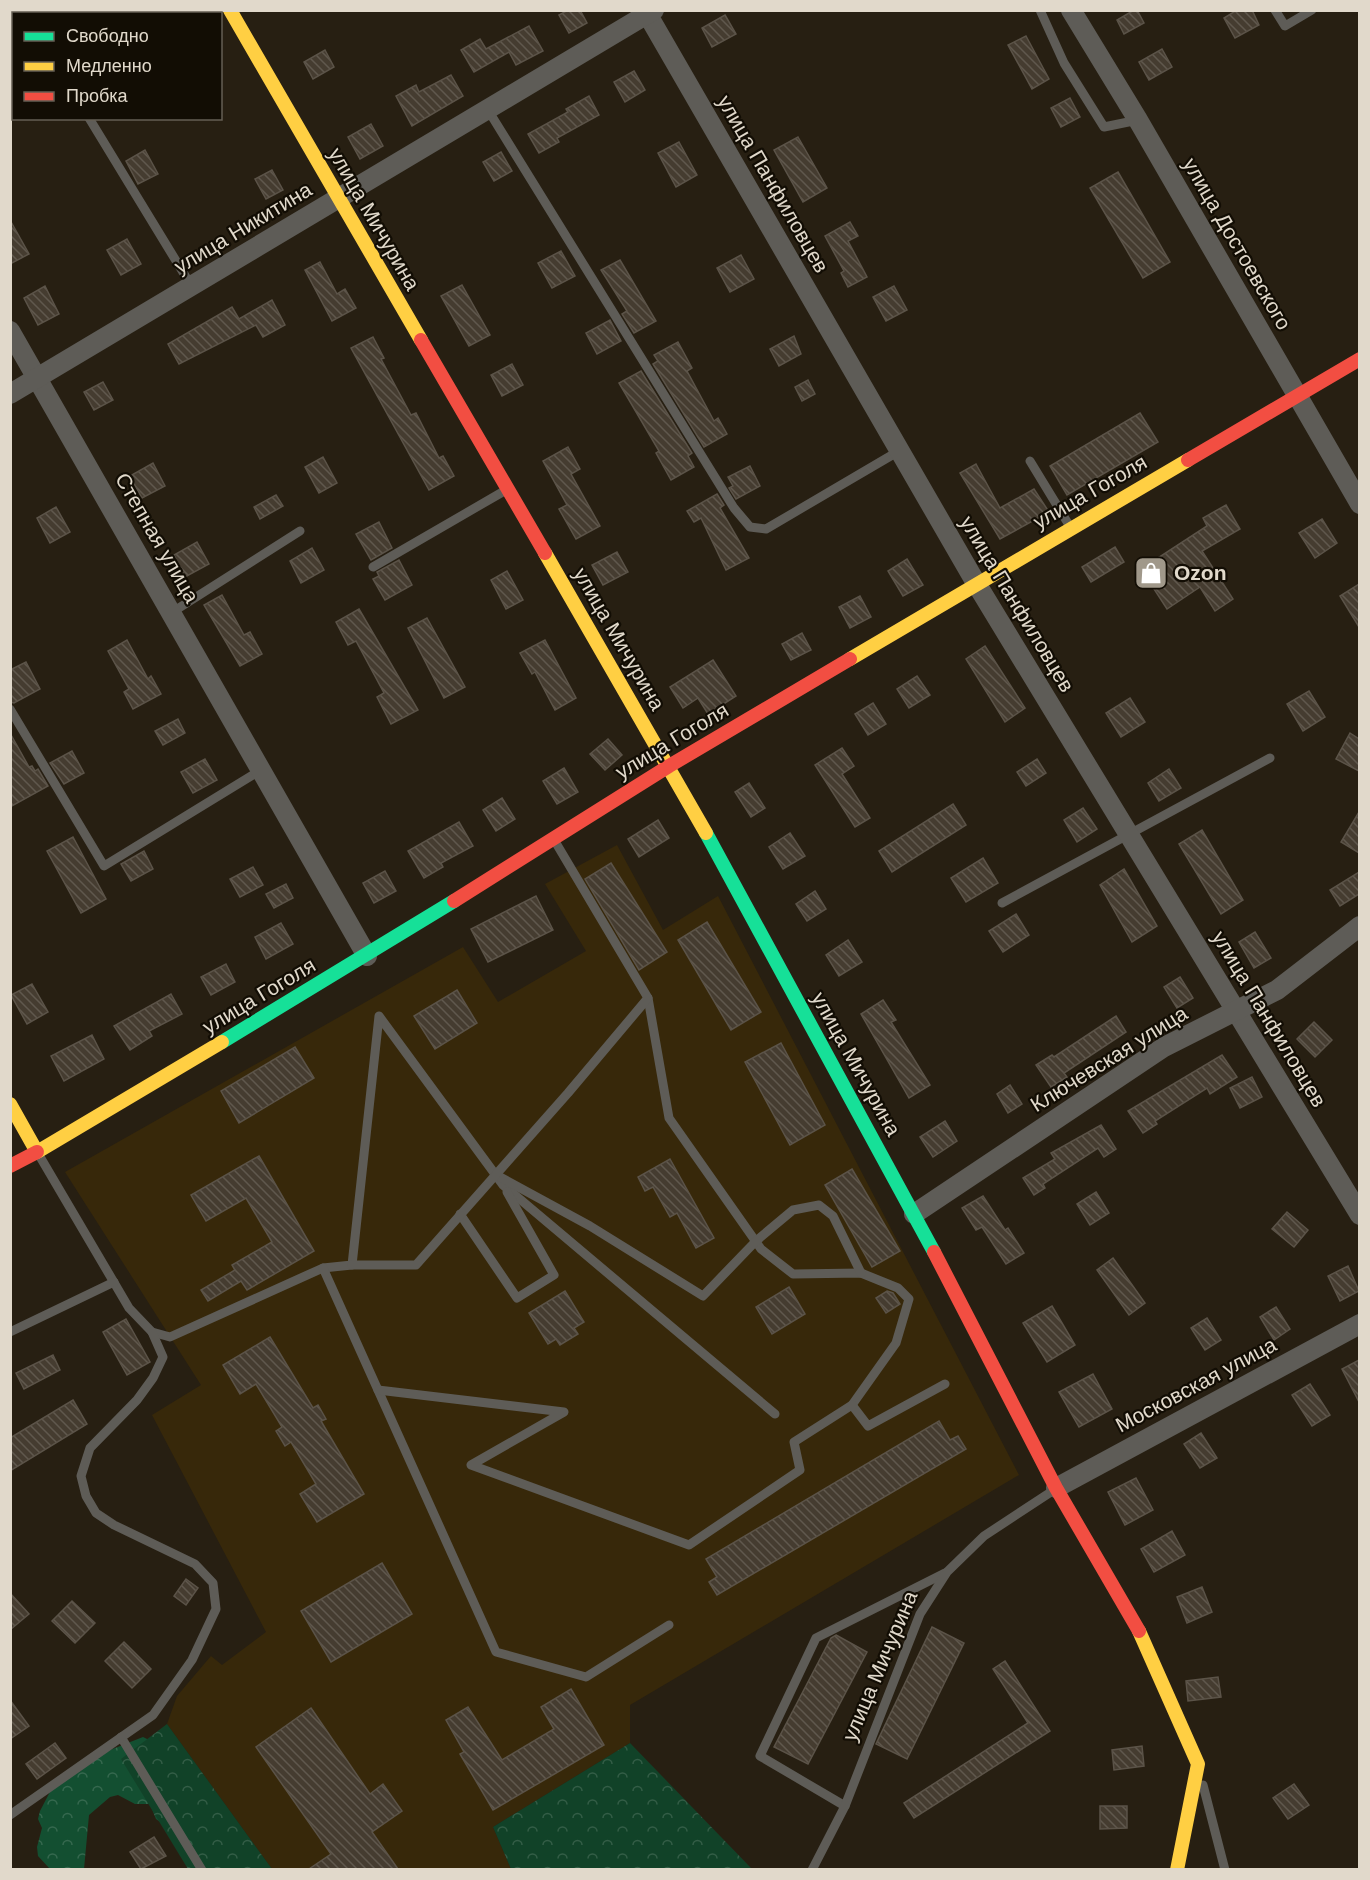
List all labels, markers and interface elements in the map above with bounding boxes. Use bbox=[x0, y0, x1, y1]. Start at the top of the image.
legend bbox=[12, 12, 222, 120]
text: Свободно bbox=[66, 26, 149, 46]
text: Медленно bbox=[66, 56, 152, 76]
text: Пробка bbox=[66, 86, 129, 106]
street label: улица Панфиловцев bbox=[713, 91, 834, 276]
street label: улица Мичурина bbox=[324, 143, 425, 294]
street label: улица Достоевского bbox=[1179, 154, 1296, 334]
street label: улица Никитина bbox=[170, 177, 316, 278]
street label: улица Гоголя bbox=[1029, 450, 1151, 533]
street label: Степная улица bbox=[111, 469, 204, 607]
street label: улица Панфиловцев bbox=[956, 512, 1079, 696]
shop icon: Ozon bbox=[1133, 555, 1169, 591]
place label: Ozon bbox=[1174, 561, 1227, 584]
street label: улица Мичурина bbox=[569, 563, 670, 714]
street label: улица Гоголя bbox=[611, 698, 732, 783]
street label: улица Панфиловцев bbox=[1208, 927, 1331, 1111]
street label: улица Гоголя bbox=[198, 953, 319, 1038]
street label: улица Мичурина bbox=[807, 988, 906, 1140]
street label: Ключевская улица bbox=[1026, 1001, 1191, 1116]
street label: Московская улица bbox=[1111, 1332, 1280, 1437]
street label: улица Мичурина bbox=[838, 1587, 922, 1744]

